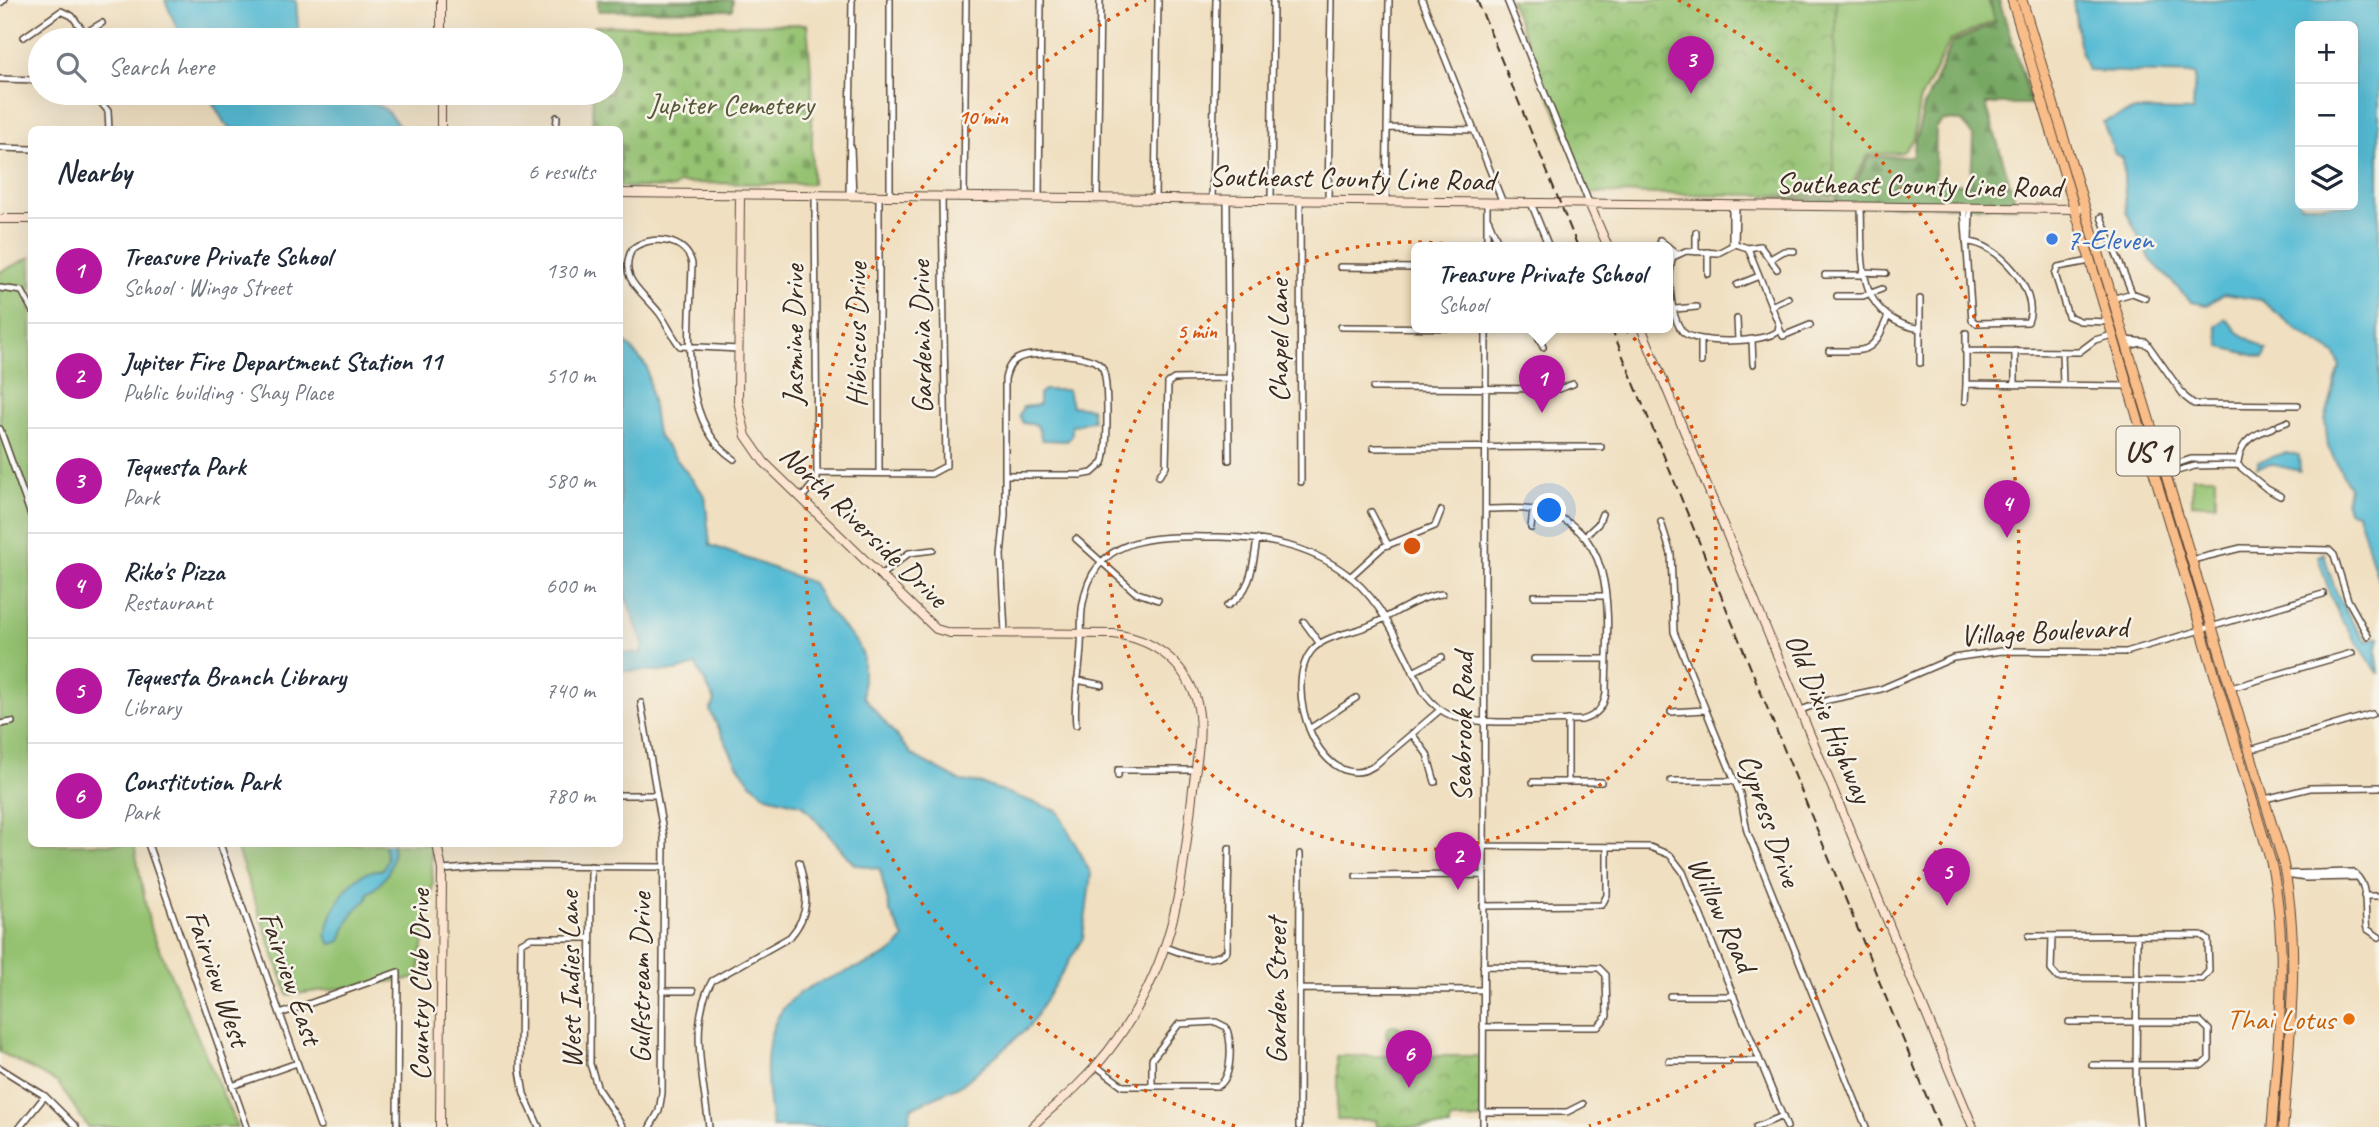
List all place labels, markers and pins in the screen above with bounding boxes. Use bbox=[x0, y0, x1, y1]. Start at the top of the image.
pin: 3 bbox=[1668, 36, 1714, 94]
place label: 7-Eleven bbox=[2066, 220, 2155, 258]
marker: 7-Eleven bbox=[2044, 231, 2060, 247]
pin: 1 bbox=[1519, 355, 1565, 413]
pin: 4 bbox=[1984, 480, 2030, 538]
centre of rings bbox=[1400, 534, 1424, 558]
pin: 2 bbox=[1435, 832, 1481, 890]
pin: 5 bbox=[1924, 848, 1970, 906]
place label: Thai Lotus bbox=[2226, 1000, 2338, 1038]
marker: Thai Lotus bbox=[2341, 1011, 2357, 1027]
pin: 6 bbox=[1386, 1030, 1432, 1088]

